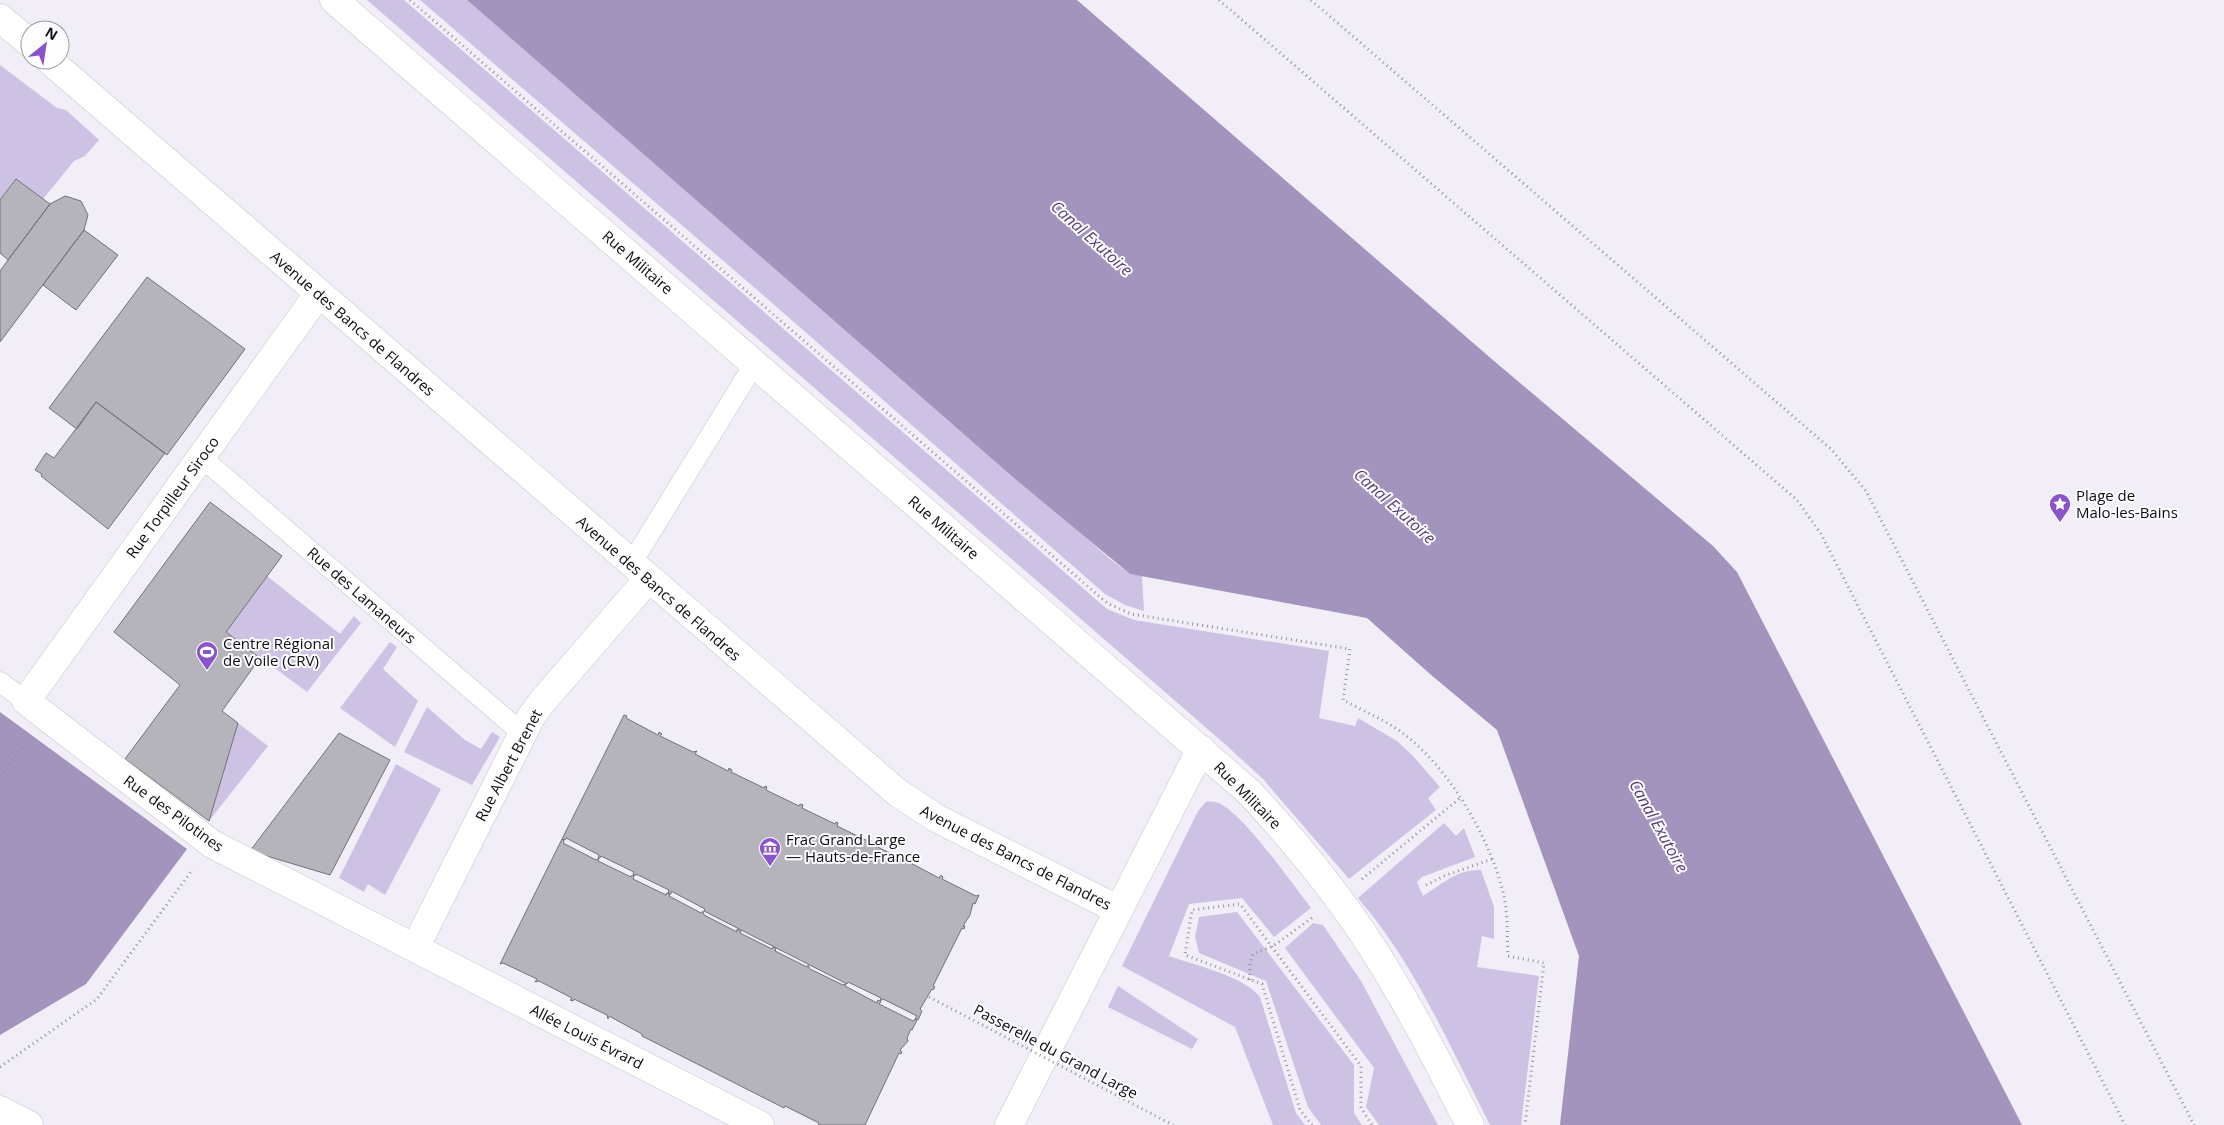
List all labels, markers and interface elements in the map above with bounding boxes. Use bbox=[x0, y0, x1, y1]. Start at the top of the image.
north arrow bbox=[20, 20, 70, 70]
text: N bbox=[42, 22, 61, 44]
water label: Canal Exutoire bbox=[1046, 195, 1138, 281]
street label: Rue Militaire bbox=[598, 226, 678, 298]
street label: Avenue des Bancs de Flandres bbox=[267, 246, 439, 400]
street label: Rue Torpilleur Siroco bbox=[121, 432, 223, 562]
water label: Canal Exutoire bbox=[1349, 463, 1441, 549]
place label: Plage de Malo-les-Bains bbox=[2076, 485, 2178, 522]
street label: Rue Militaire bbox=[904, 491, 984, 563]
place icon: Plage de Malo-les-Bains bbox=[2048, 492, 2072, 523]
street label: Avenue des Bancs de Flandres bbox=[573, 511, 745, 665]
street label: Rue des Lamaneurs bbox=[303, 542, 421, 648]
place label: Centre Régional de Voile (CRV) bbox=[223, 633, 334, 670]
sports icon: Centre Régional de Voile (CRV) bbox=[195, 640, 219, 671]
street label: Rue Albert Brenet bbox=[470, 705, 546, 825]
street label: Rue Militaire bbox=[1210, 757, 1286, 833]
street label: Rue des Pilotines bbox=[120, 770, 228, 856]
water label: Canal Exutoire bbox=[1624, 776, 1694, 876]
street label: Avenue des Bancs de Flandres bbox=[917, 800, 1115, 914]
place label: Frac Grand Large — Hauts-de-France bbox=[786, 829, 920, 866]
museum icon: Frac Grand Large — Hauts-de-France bbox=[758, 836, 782, 867]
street label: Allée Louis Evrard bbox=[527, 999, 647, 1073]
street label: Passerelle du Grand Large bbox=[970, 999, 1142, 1103]

